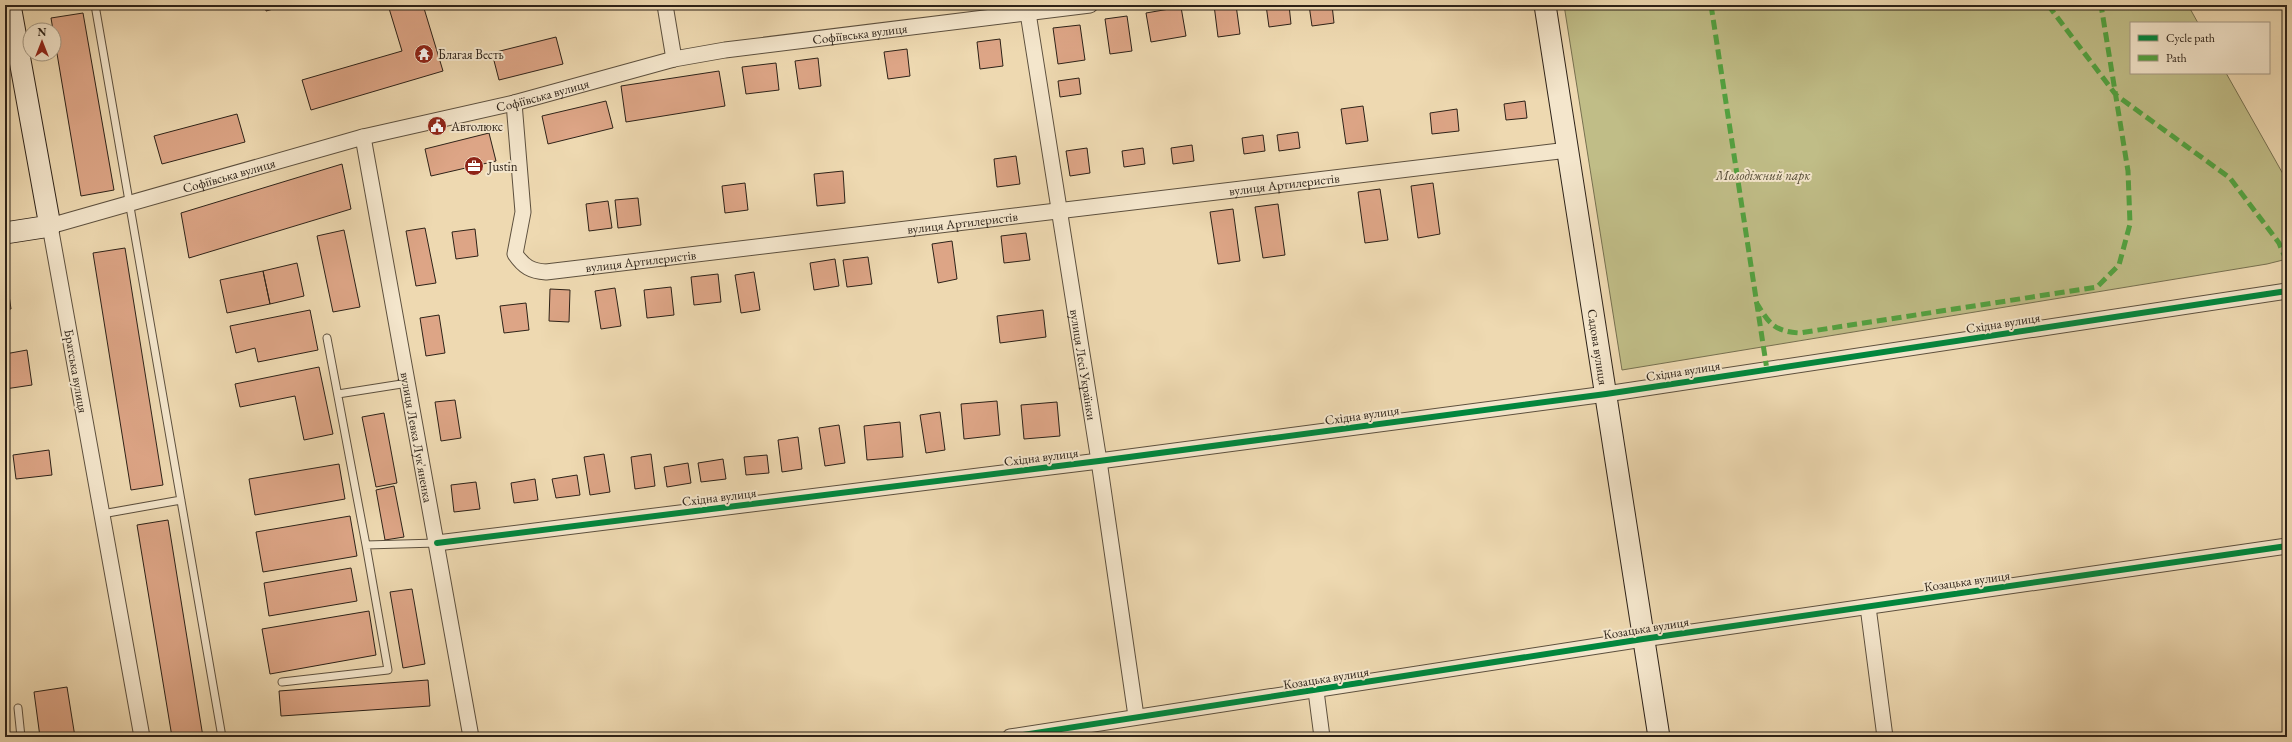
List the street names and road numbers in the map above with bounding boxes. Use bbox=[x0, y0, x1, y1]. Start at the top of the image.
street label: Софіївська вулиця bbox=[811, 19, 908, 48]
street label: Софіївська вулиця bbox=[494, 74, 591, 115]
street label: Софіївська вулиця bbox=[180, 154, 277, 196]
street label: вулиця Артилеристів bbox=[1228, 169, 1341, 199]
street label: вулиця Артилеристів bbox=[906, 207, 1019, 237]
street label: вулиця Артилеристів bbox=[584, 246, 697, 276]
street label: вулиця Лесі Українки bbox=[1067, 308, 1101, 422]
street label: Садова вулиця bbox=[1584, 308, 1613, 386]
street label: Східна вулиця bbox=[1965, 309, 2041, 337]
street label: Братська вулиця bbox=[60, 328, 92, 414]
street label: Східна вулиця bbox=[1645, 357, 1721, 385]
street label: вулиця Левка Лук'яненка bbox=[397, 371, 437, 504]
street label: Східна вулиця bbox=[1324, 401, 1400, 429]
street label: Східна вулиця bbox=[1003, 444, 1079, 470]
street label: Східна вулиця bbox=[681, 484, 757, 510]
street label: Козацька вулиця bbox=[1923, 567, 2011, 595]
street label: Козацька вулиця bbox=[1602, 613, 1690, 643]
street label: Козацька вулиця bbox=[1282, 663, 1370, 693]

